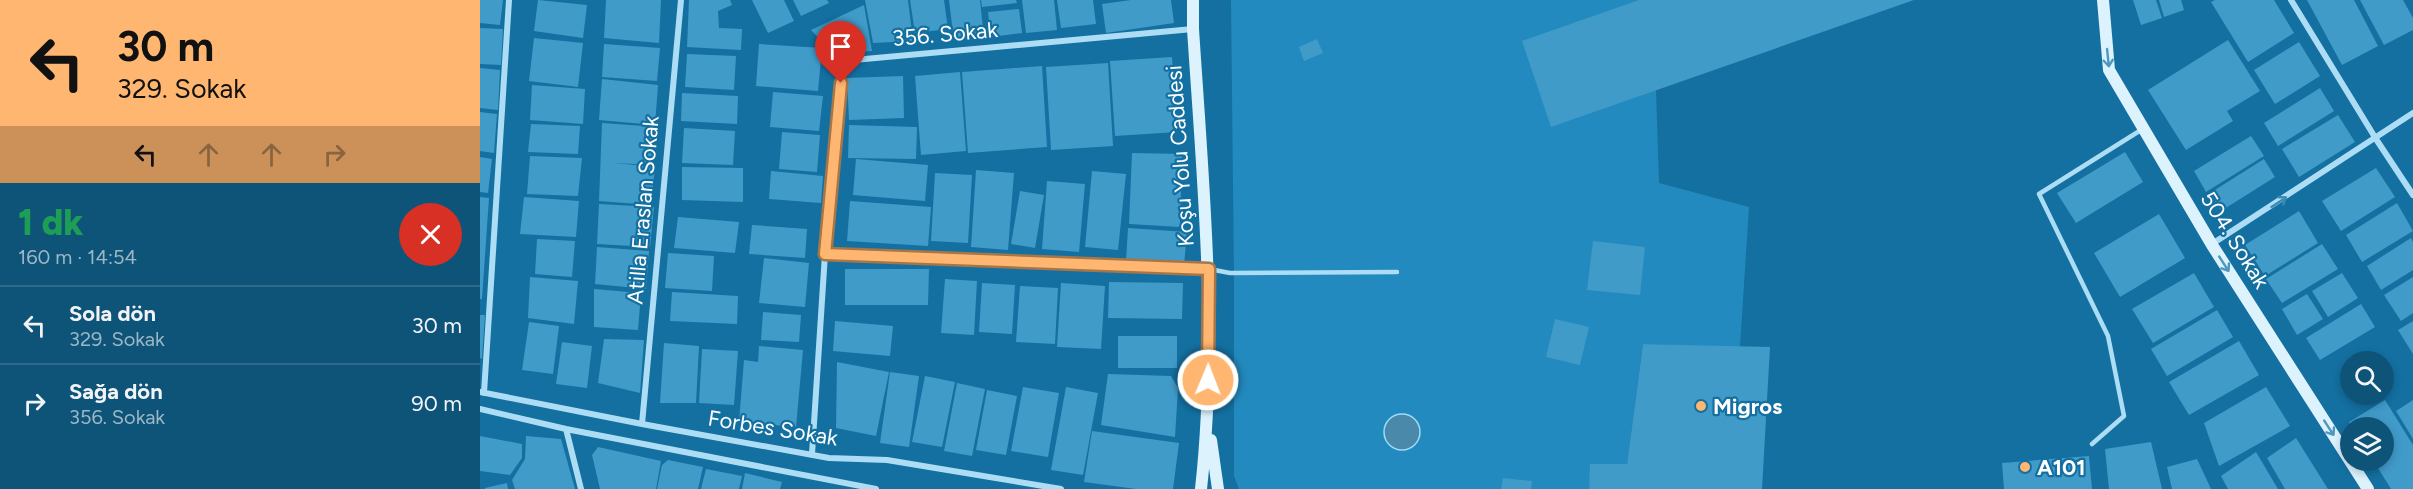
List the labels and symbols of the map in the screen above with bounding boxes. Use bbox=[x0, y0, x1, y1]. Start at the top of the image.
street label: 356. Sokak bbox=[891, 16, 999, 52]
pin bbox=[815, 21, 866, 83]
one-way arrow bbox=[2103, 48, 2114, 68]
street label: Koşu Yolu Caddesi bbox=[1160, 64, 1200, 248]
street label: Atilla Eraslan Sokak bbox=[621, 114, 665, 305]
street label: 504. Sokak bbox=[2195, 187, 2276, 294]
one-way arrow bbox=[2270, 195, 2287, 208]
one-way arrow bbox=[2218, 255, 2230, 272]
position arrow bbox=[1176, 348, 1240, 412]
place label: Migros bbox=[1713, 393, 1782, 420]
marker: Migros bbox=[1694, 399, 1708, 413]
street label: Forbes Sokak bbox=[706, 404, 840, 452]
one-way arrow bbox=[2324, 419, 2336, 436]
place label: A101 bbox=[2037, 454, 2086, 481]
marker: A101 bbox=[2018, 460, 2032, 474]

